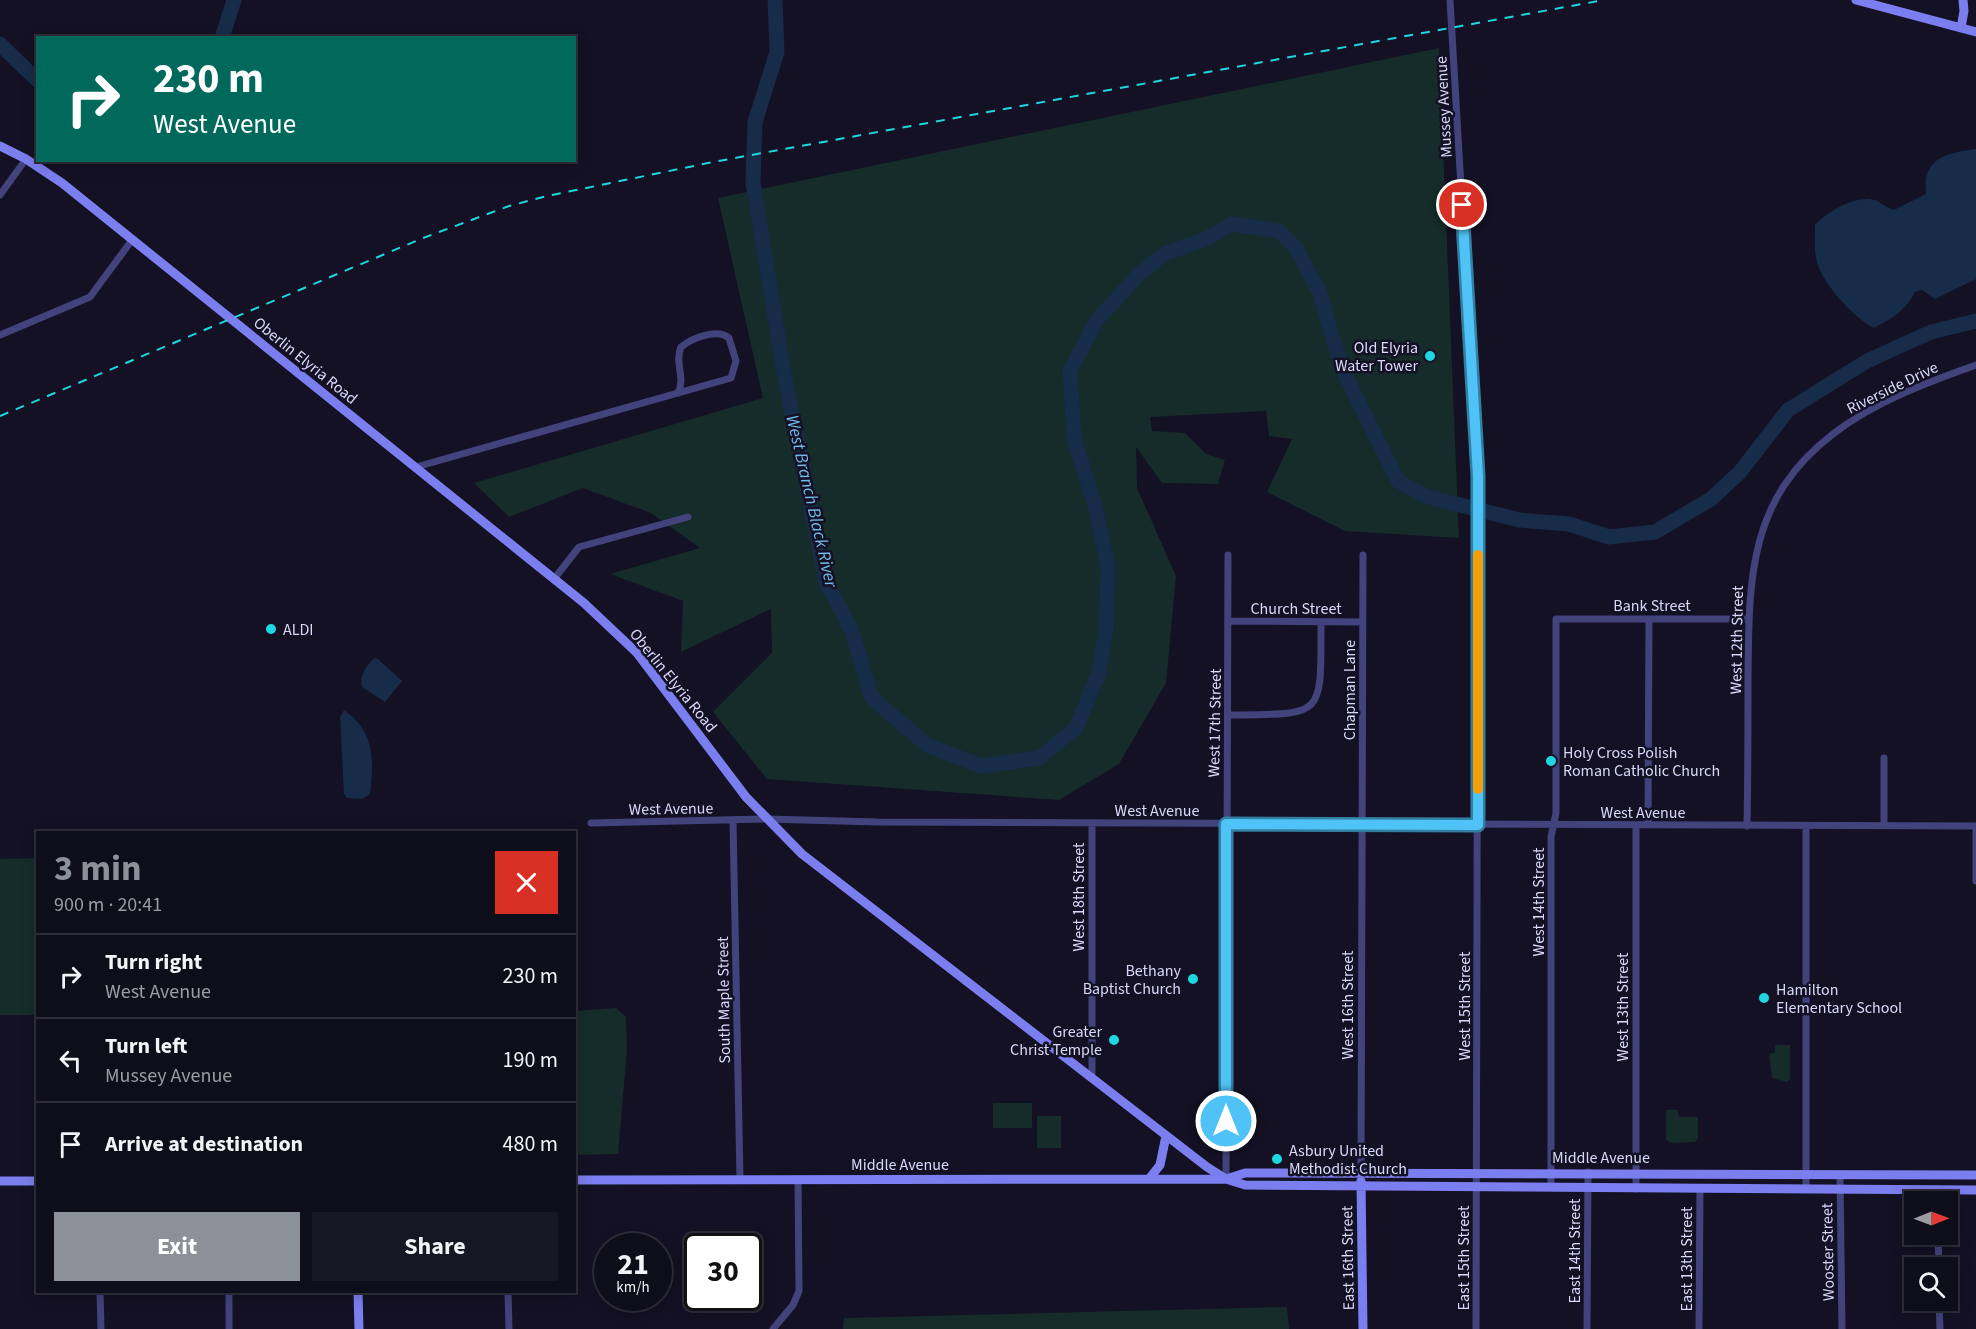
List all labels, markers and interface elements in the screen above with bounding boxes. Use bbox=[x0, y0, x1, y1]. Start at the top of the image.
text: 230 m bbox=[153, 49, 264, 109]
street label: Mussey Avenue bbox=[1430, 56, 1458, 158]
icon: right bbox=[54, 60, 132, 138]
text: West Avenue bbox=[153, 105, 296, 144]
pin bbox=[1436, 179, 1487, 230]
icon: arrive bbox=[1445, 188, 1478, 221]
street label: Oberlin Elyria Road bbox=[249, 312, 362, 410]
place label: Old Elyria Water Tower bbox=[1335, 337, 1418, 377]
marker: Old Elyria Water Tower bbox=[1423, 349, 1437, 363]
street label: Riverside Drive bbox=[1843, 356, 1942, 420]
water label: West Branch Black River bbox=[779, 412, 844, 591]
street label: West 12th Street bbox=[1725, 585, 1749, 695]
street label: Bank Street bbox=[1613, 595, 1691, 617]
street label: Church Street bbox=[1250, 598, 1342, 620]
place label: ALDI bbox=[283, 619, 314, 641]
marker: ALDI bbox=[264, 622, 278, 636]
street label: Oberlin Elyria Road bbox=[624, 624, 722, 737]
street label: Chapman Lane bbox=[1339, 640, 1361, 740]
street label: West 17th Street bbox=[1203, 668, 1227, 778]
place label: Holy Cross Polish Roman Catholic Church bbox=[1563, 742, 1720, 782]
marker: Holy Cross Polish Roman Catholic Church bbox=[1544, 754, 1558, 768]
street label: West Avenue bbox=[628, 797, 714, 821]
street label: West Avenue bbox=[1115, 800, 1199, 822]
street label: West Avenue bbox=[1601, 802, 1685, 824]
street label: West 18th Street bbox=[1068, 842, 1090, 951]
text: 3 min bbox=[54, 843, 142, 894]
street label: West 14th Street bbox=[1528, 847, 1550, 956]
button: close bbox=[495, 851, 558, 914]
text: 900 m · 20:41 bbox=[54, 891, 162, 919]
street label: South Maple Street bbox=[712, 936, 736, 1064]
text: Turn right bbox=[105, 946, 202, 978]
street label: West 16th Street bbox=[1337, 950, 1359, 1059]
street label: West 15th Street bbox=[1454, 951, 1476, 1060]
street label: West 13th Street bbox=[1612, 952, 1634, 1061]
icon: right bbox=[54, 960, 87, 993]
text: 230 m bbox=[503, 960, 558, 992]
place label: Bethany Baptist Church bbox=[1083, 960, 1182, 1000]
marker: Bethany Baptist Church bbox=[1186, 972, 1200, 986]
text: West Avenue bbox=[105, 978, 211, 1006]
place label: Hamilton Elementary School bbox=[1776, 979, 1902, 1019]
marker: Hamilton Elementary School bbox=[1757, 991, 1771, 1005]
place label: Greater Christ Temple bbox=[1010, 1021, 1102, 1061]
text: Turn left bbox=[105, 1030, 187, 1062]
marker: Greater Christ Temple bbox=[1107, 1033, 1121, 1047]
icon: left bbox=[54, 1044, 87, 1077]
text: 190 m bbox=[503, 1044, 558, 1076]
text: Mussey Avenue bbox=[105, 1062, 232, 1090]
position arrow bbox=[1194, 1089, 1258, 1153]
icon: arrive bbox=[54, 1128, 87, 1161]
text: Arrive at destination bbox=[105, 1128, 303, 1160]
text: 480 m bbox=[503, 1128, 558, 1160]
place label: Asbury United Methodist Church bbox=[1289, 1140, 1407, 1180]
street label: Middle Avenue bbox=[1552, 1147, 1650, 1169]
marker: Asbury United Methodist Church bbox=[1270, 1152, 1284, 1166]
street label: Middle Avenue bbox=[851, 1154, 949, 1176]
north arrow bbox=[1904, 1191, 1958, 1245]
map controls bbox=[1904, 1191, 1958, 1311]
street label: East 14th Street bbox=[1564, 1198, 1586, 1303]
street label: Wooster Street bbox=[1816, 1202, 1840, 1301]
street label: East 16th Street bbox=[1336, 1205, 1360, 1311]
street label: East 15th Street bbox=[1453, 1205, 1475, 1310]
street label: East 13th Street bbox=[1676, 1206, 1698, 1311]
button: Exit bbox=[54, 1212, 300, 1281]
button: Share bbox=[312, 1212, 558, 1281]
speed limit sign: 30 bbox=[684, 1233, 762, 1311]
text: 21 bbox=[617, 1243, 649, 1286]
button: search bbox=[1904, 1257, 1958, 1311]
text: km/h bbox=[616, 1277, 650, 1298]

